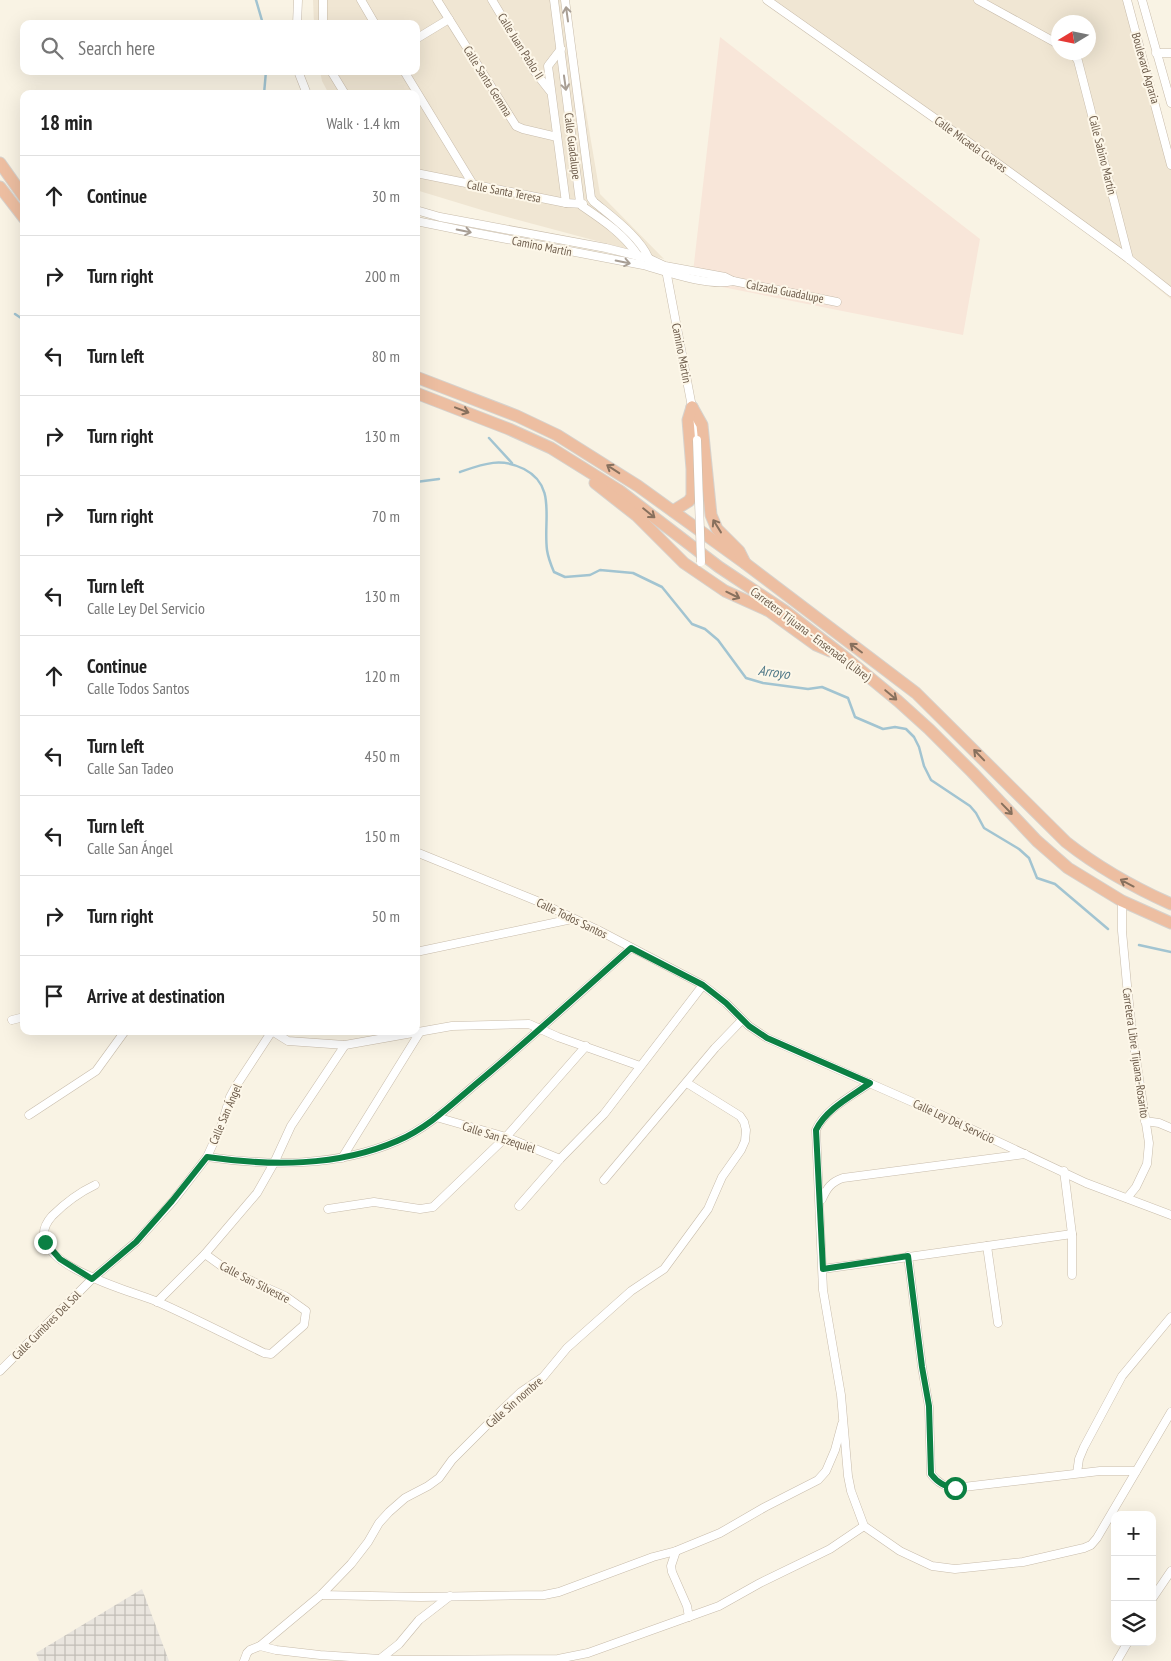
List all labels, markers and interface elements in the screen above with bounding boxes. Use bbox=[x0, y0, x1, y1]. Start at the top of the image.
one-way arrow bbox=[562, 6, 572, 22]
street label: Calle Juan Pablo II bbox=[495, 10, 547, 82]
north arrow bbox=[1051, 15, 1096, 60]
search box bbox=[20, 20, 420, 75]
street label: Boulevard Agraria bbox=[1129, 31, 1163, 105]
icon: search bbox=[38, 34, 66, 62]
text: Search here bbox=[78, 36, 155, 60]
street label: Calle Santa Gemma bbox=[460, 43, 516, 119]
one-way arrow bbox=[560, 75, 570, 91]
text: 18 min bbox=[40, 109, 92, 136]
street label: Calle Guadalupe bbox=[561, 112, 585, 180]
text: Walk · 1.4 km bbox=[326, 113, 400, 133]
street label: Calle Micaela Cuevas bbox=[932, 113, 1010, 175]
street label: Calle Sabino Martín bbox=[1086, 114, 1120, 196]
street label: Calle Santa Teresa bbox=[466, 176, 542, 206]
icon: ahead bbox=[40, 182, 68, 210]
text: Continue bbox=[87, 184, 147, 208]
text: 30 m bbox=[372, 186, 400, 206]
one-way arrow bbox=[455, 227, 471, 236]
street label: Camino Martín bbox=[511, 233, 573, 259]
one-way arrow bbox=[615, 257, 631, 267]
icon: right bbox=[40, 262, 68, 290]
text: Turn right bbox=[87, 264, 153, 288]
text: 200 m bbox=[365, 266, 400, 286]
street label: Calzada Guadalupe bbox=[745, 276, 825, 306]
street label: Camino Martin bbox=[669, 322, 695, 384]
icon: left bbox=[40, 342, 68, 370]
text: Turn left bbox=[87, 344, 144, 368]
text: 80 m bbox=[372, 346, 400, 366]
one-way arrow bbox=[454, 406, 469, 415]
icon: right bbox=[40, 422, 68, 450]
text: Turn right bbox=[87, 424, 153, 448]
text: 130 m bbox=[365, 426, 400, 446]
one-way arrow bbox=[606, 464, 620, 474]
icon: right bbox=[40, 502, 68, 530]
text: Turn right bbox=[87, 504, 153, 528]
text: 70 m bbox=[372, 506, 400, 526]
one-way arrow bbox=[642, 508, 655, 519]
one-way arrow bbox=[711, 520, 721, 534]
text: Turn left bbox=[87, 574, 144, 598]
icon: left bbox=[40, 582, 68, 610]
street label: Carretera Tijuana - Ensenada (Libre) bbox=[748, 584, 874, 684]
text: 130 m bbox=[365, 586, 400, 606]
one-way arrow bbox=[725, 591, 740, 600]
text: Calle Ley Del Servicio bbox=[87, 598, 205, 618]
one-way arrow bbox=[849, 643, 863, 653]
text: Continue bbox=[87, 654, 147, 678]
water label: Arroyo bbox=[757, 661, 792, 683]
icon: ahead bbox=[40, 662, 68, 690]
text: 120 m bbox=[365, 666, 400, 686]
text: Calle Todos Santos bbox=[87, 678, 189, 698]
one-way arrow bbox=[884, 690, 897, 701]
text: Turn left bbox=[87, 734, 144, 758]
icon: left bbox=[40, 742, 68, 770]
text: 450 m bbox=[365, 746, 400, 766]
one-way arrow bbox=[973, 748, 985, 761]
text: Calle San Tadeo bbox=[87, 758, 174, 778]
one-way arrow bbox=[1001, 802, 1013, 815]
text: Turn left bbox=[87, 814, 144, 838]
icon: left bbox=[40, 822, 68, 850]
text: 150 m bbox=[365, 826, 400, 846]
text: Calle San Ángel bbox=[87, 838, 173, 858]
one-way arrow bbox=[1120, 878, 1135, 887]
street label: Calle Todos Santos bbox=[534, 894, 610, 942]
icon: right bbox=[40, 902, 68, 930]
text: Turn right bbox=[87, 904, 153, 928]
text: 50 m bbox=[372, 906, 400, 926]
icon: arrive bbox=[40, 982, 68, 1010]
text: Arrive at destination bbox=[87, 984, 225, 1008]
street label: Carretera Libre Tijuana-Rosarito bbox=[1119, 987, 1153, 1119]
street label: Calle San Ángel bbox=[205, 1081, 245, 1147]
street label: Calle Ley Del Servicio bbox=[911, 1096, 997, 1146]
street label: Calle San Ezequiel bbox=[461, 1118, 538, 1156]
route end bbox=[34, 1231, 57, 1254]
street label: Calle San Silvestre bbox=[217, 1258, 293, 1306]
street label: Calle Cumbres Del Sol bbox=[8, 1287, 84, 1363]
street label: Calle Sin nombre bbox=[482, 1373, 546, 1431]
route start bbox=[944, 1477, 967, 1500]
map controls bbox=[1111, 1511, 1156, 1646]
button: + bbox=[1111, 1511, 1156, 1556]
button: − bbox=[1111, 1556, 1156, 1601]
button: layers bbox=[1111, 1601, 1156, 1646]

